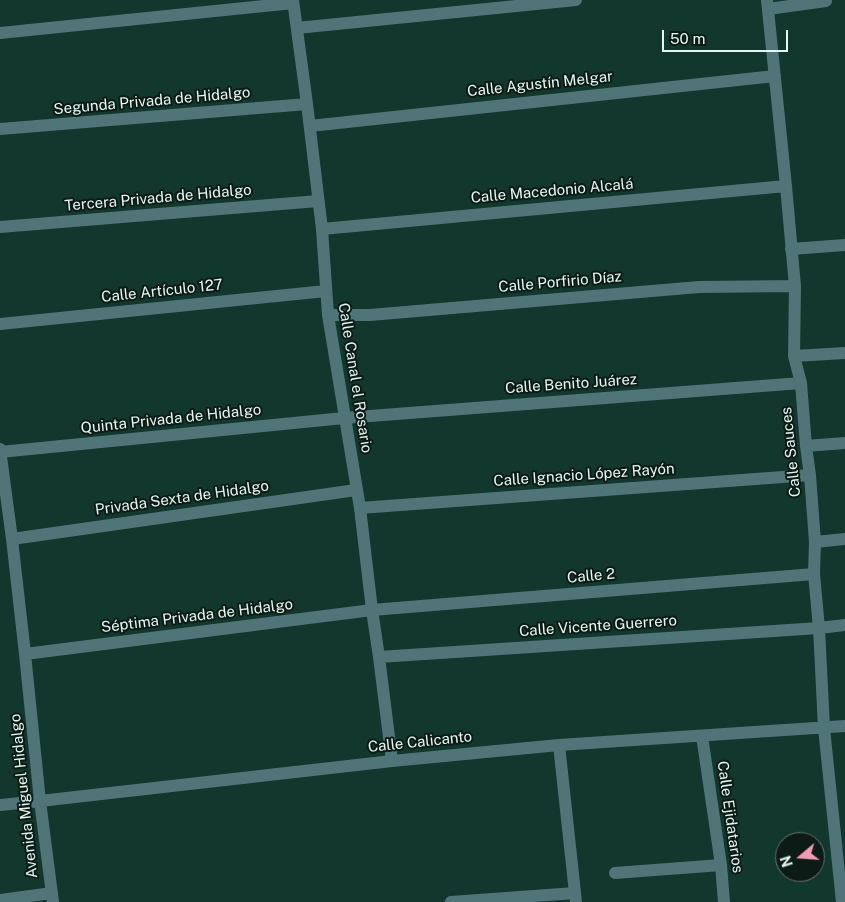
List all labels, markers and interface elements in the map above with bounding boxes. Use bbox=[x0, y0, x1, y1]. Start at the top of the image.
scale bar bbox=[665, 20, 791, 52]
text: 50 m bbox=[670, 30, 705, 47]
street label: Calle Agustín Melgar bbox=[466, 67, 614, 101]
street label: Segunda Privada de Hidalgo bbox=[53, 83, 251, 119]
street label: Calle Macedonio Alcalá bbox=[470, 175, 634, 207]
street label: Tercera Privada de Hidalgo bbox=[64, 181, 252, 215]
street label: Calle Porfirio Díaz bbox=[498, 268, 622, 296]
street label: Calle Artículo 127 bbox=[100, 276, 224, 306]
street label: Calle Canal el Rosario bbox=[334, 302, 376, 454]
street label: Calle Benito Juárez bbox=[505, 370, 637, 398]
street label: Quinta Privada de Hidalgo bbox=[80, 401, 262, 437]
street label: Calle Sauces bbox=[777, 406, 805, 498]
street label: Calle Ignacio López Rayón bbox=[493, 460, 675, 490]
street label: Privada Sexta de Hidalgo bbox=[94, 477, 270, 519]
street label: Calle 2 bbox=[566, 565, 616, 587]
street label: Séptima Privada de Hidalgo bbox=[100, 595, 294, 637]
street label: Calle Vicente Guerrero bbox=[518, 612, 678, 640]
street label: Avenida Miguel Hidalgo bbox=[6, 713, 42, 879]
street label: Calle Calicanto bbox=[367, 728, 473, 756]
street label: Calle Ejidatarios bbox=[713, 760, 747, 874]
north arrow bbox=[775, 832, 825, 882]
text: N bbox=[777, 854, 796, 869]

